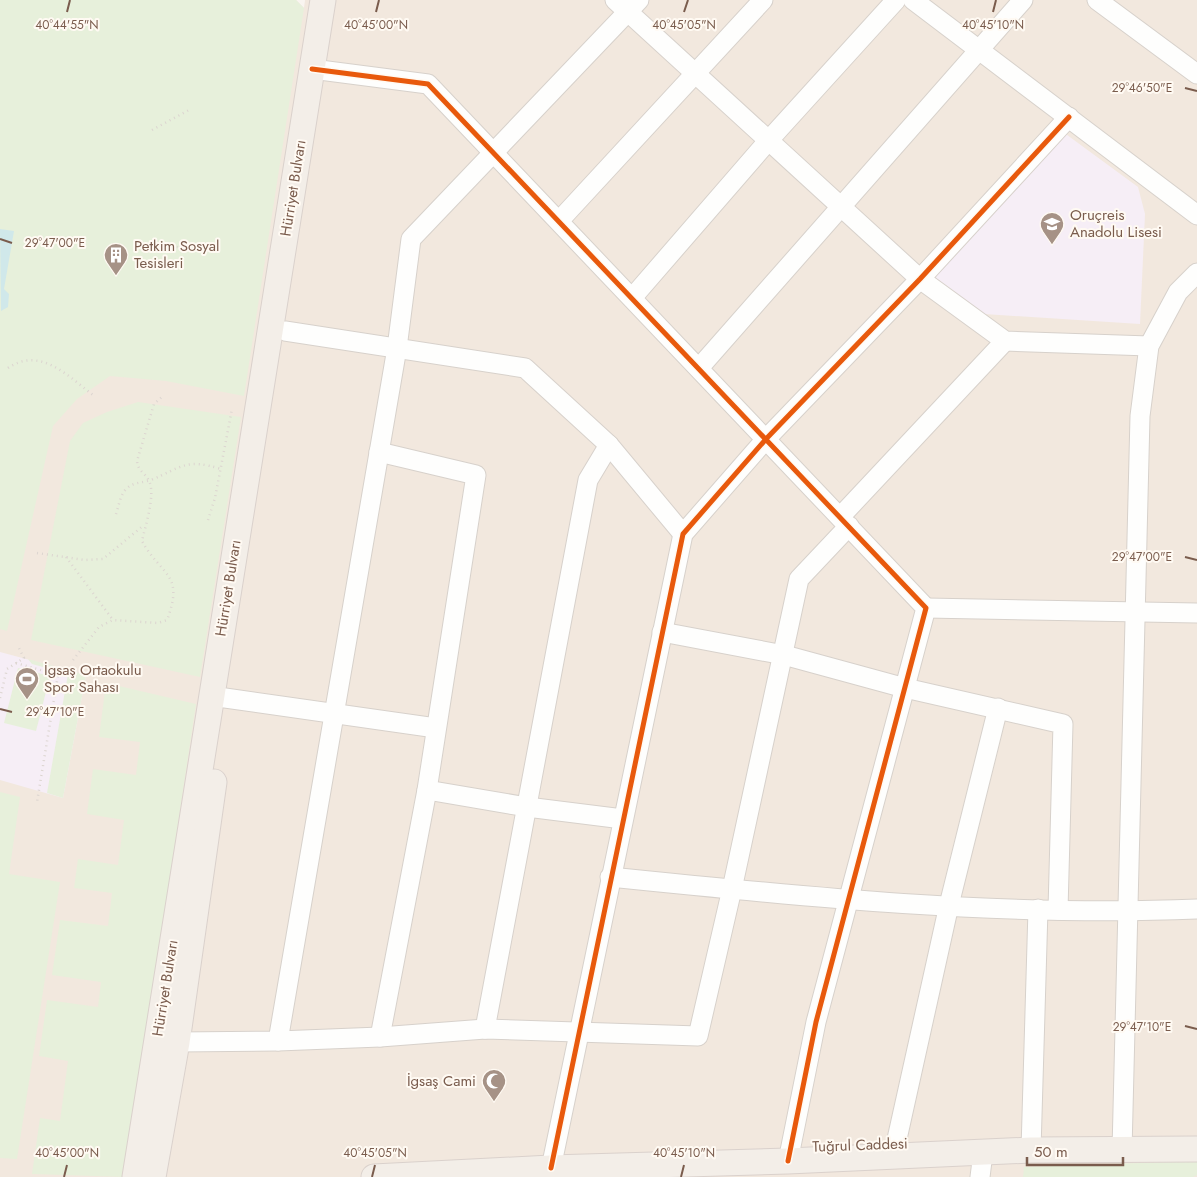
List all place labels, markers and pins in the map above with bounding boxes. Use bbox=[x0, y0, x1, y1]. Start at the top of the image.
place label: Oruçreis Anadolu Lisesi bbox=[1070, 204, 1162, 243]
school or university icon: Oruçreis Anadolu Lisesi bbox=[1039, 211, 1065, 245]
place label: Petkim Sosyal Tesisleri bbox=[134, 235, 219, 274]
building icon: Petkim Sosyal Tesisleri bbox=[103, 242, 129, 276]
place label: İgsaş Ortaokulu Spor Sahası bbox=[44, 659, 142, 698]
sports icon: İgsaş Ortaokulu Spor Sahası bbox=[14, 666, 40, 700]
mosque icon: İgsaş Cami bbox=[481, 1068, 507, 1102]
place label: İgsaş Cami bbox=[407, 1070, 476, 1092]

